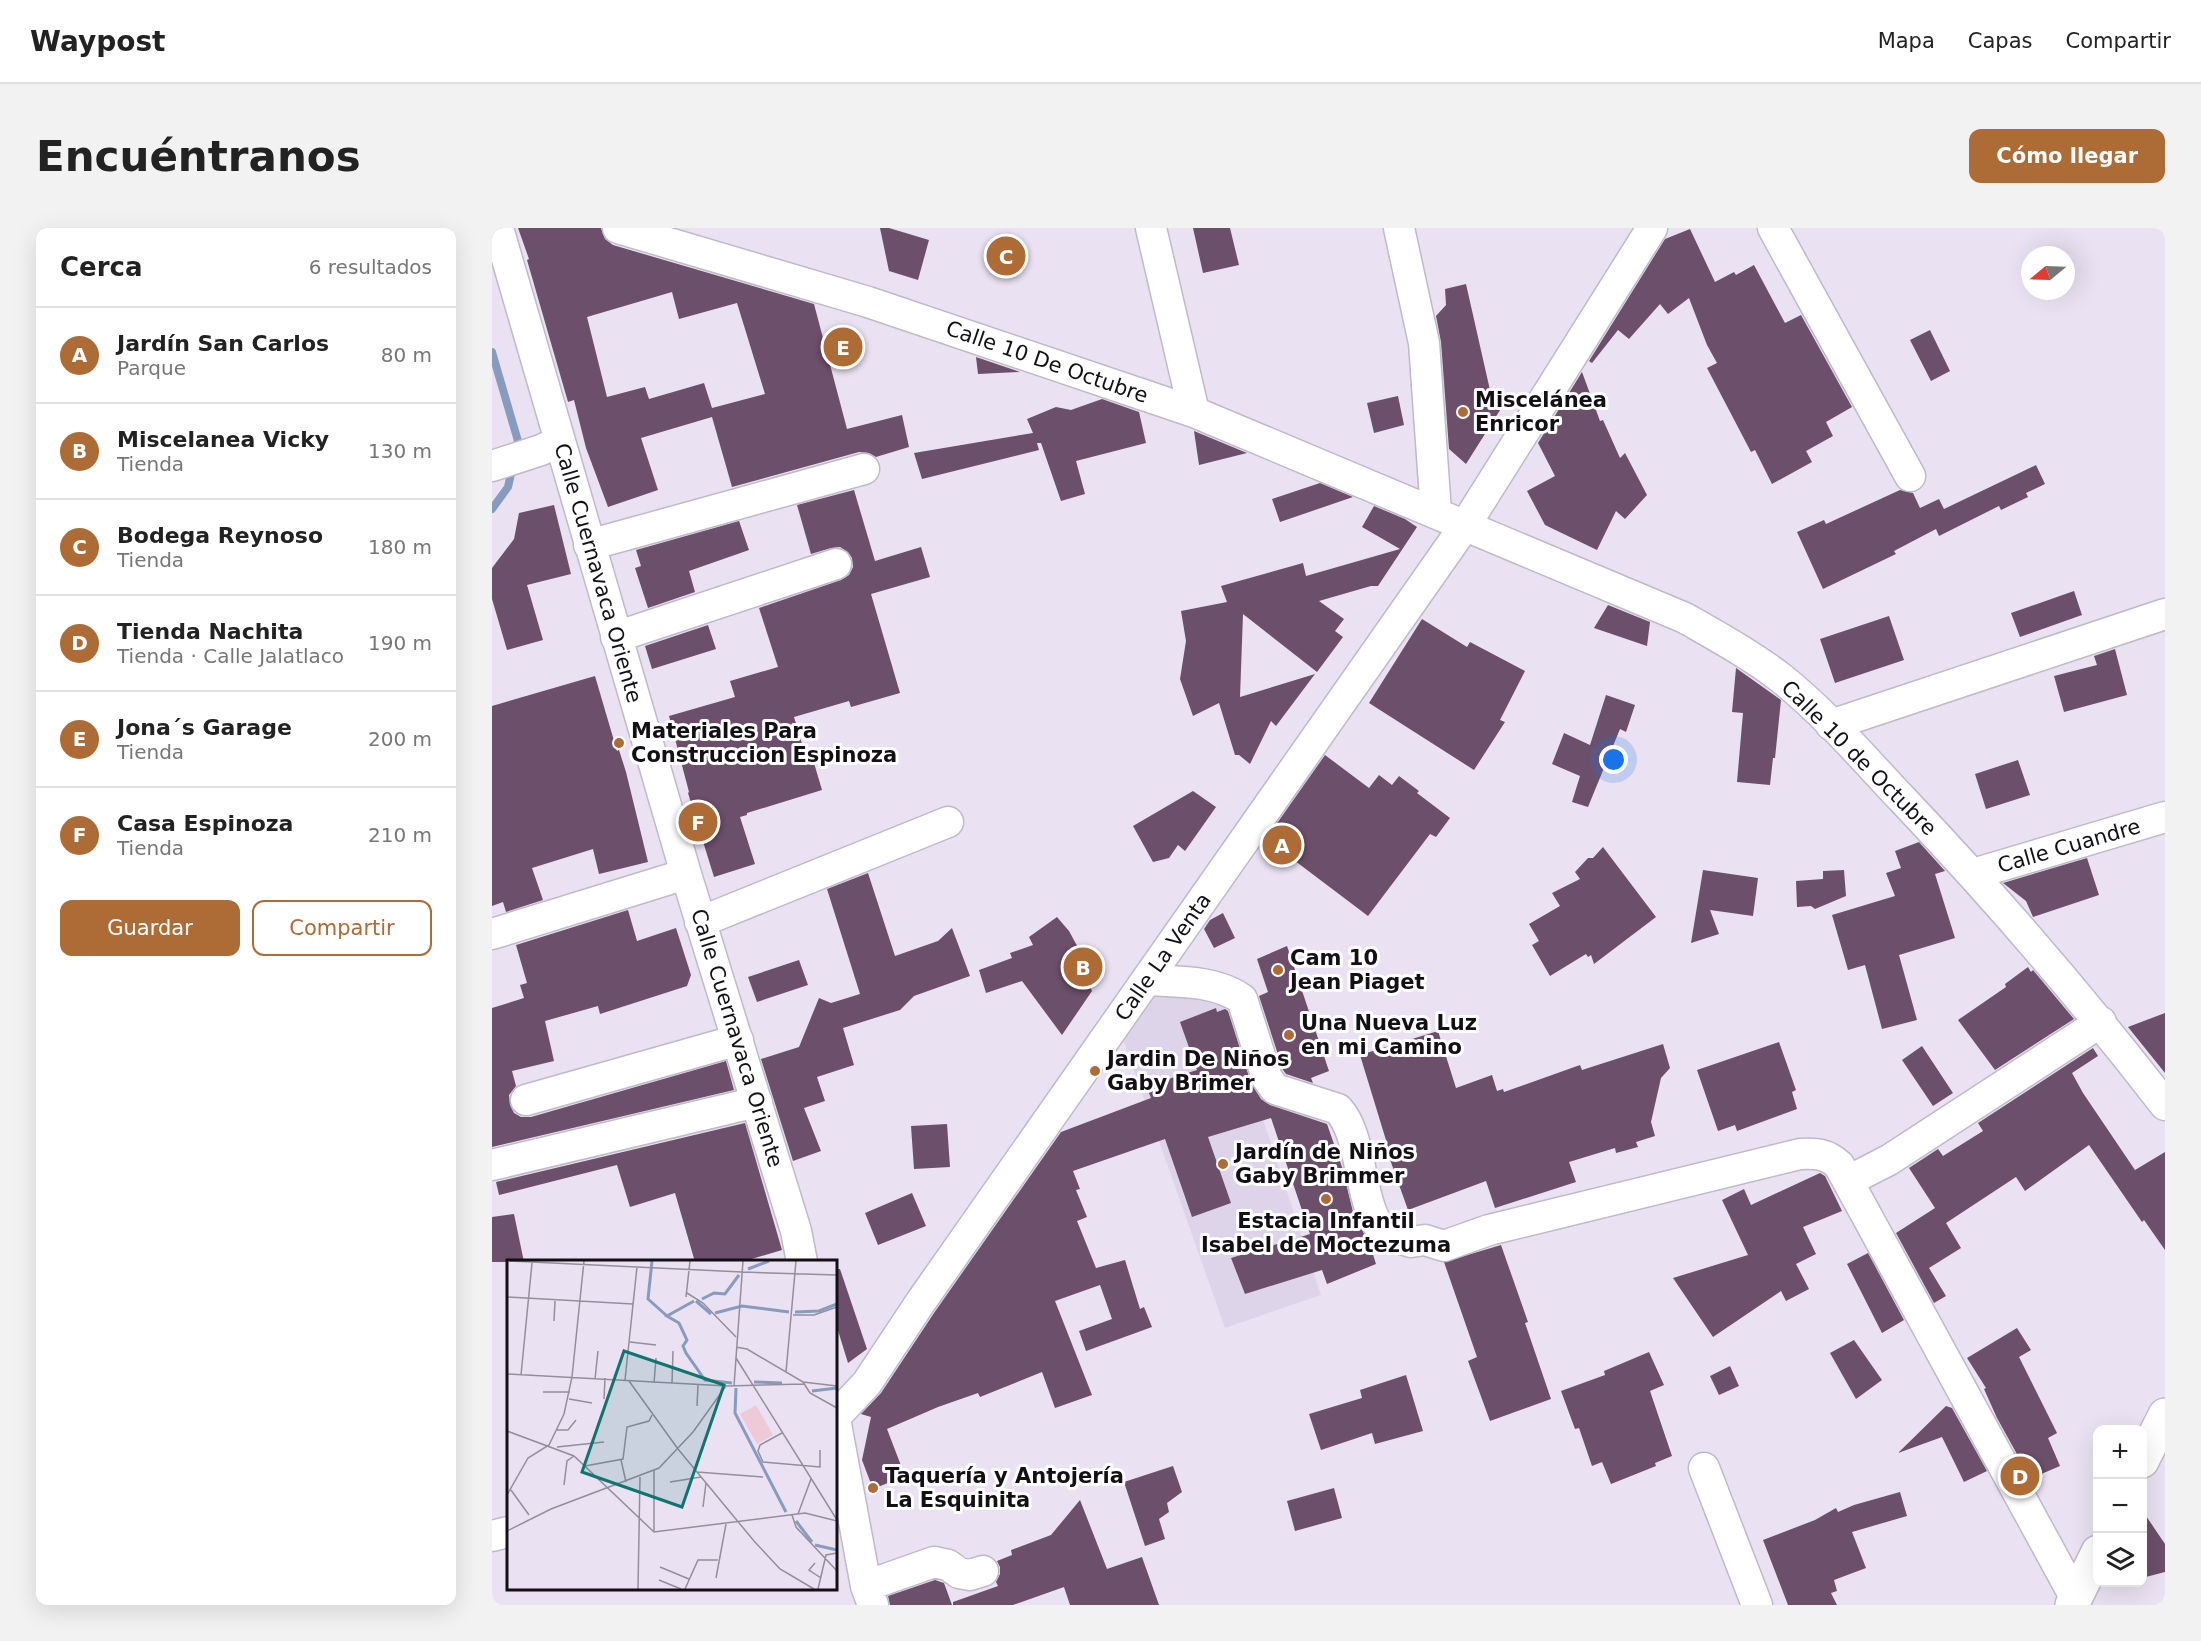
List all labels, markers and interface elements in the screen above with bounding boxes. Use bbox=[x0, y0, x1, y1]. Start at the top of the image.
text: Waypost bbox=[30, 25, 166, 58]
text: Mapa bbox=[1878, 29, 1935, 53]
text: Capas bbox=[1968, 29, 2032, 53]
text: Compartir bbox=[2065, 29, 2171, 53]
button: Cómo llegar bbox=[1969, 129, 2165, 183]
text: Encuéntranos bbox=[36, 132, 361, 181]
pin: C bbox=[986, 234, 1026, 279]
north arrow bbox=[2021, 246, 2075, 300]
text: Cerca bbox=[60, 252, 143, 282]
text: 6 resultados bbox=[309, 255, 432, 279]
street label: Calle 10 De Octubre bbox=[943, 316, 1151, 408]
pin: E bbox=[824, 324, 862, 370]
text: Jardín San Carlos bbox=[117, 331, 329, 356]
text: A bbox=[72, 343, 87, 367]
text: 80 m bbox=[381, 343, 432, 367]
text: Parque bbox=[117, 356, 186, 380]
place label: Miscelánea Enricor bbox=[1475, 388, 1607, 436]
marker: Miscelánea Enricor bbox=[1456, 405, 1470, 419]
text: Miscelanea Vicky bbox=[117, 427, 329, 452]
text: B bbox=[72, 439, 87, 463]
text: 130 m bbox=[368, 439, 432, 463]
street label: Calle Cuernavaca Oriente bbox=[549, 440, 647, 706]
text: Tienda bbox=[117, 452, 184, 476]
text: Bodega Reynoso bbox=[117, 523, 323, 548]
text: C bbox=[72, 535, 87, 559]
text: 180 m bbox=[368, 535, 432, 559]
text: Tienda bbox=[117, 548, 184, 572]
text: Tienda Nachita bbox=[117, 619, 303, 644]
text: D bbox=[71, 631, 88, 655]
text: 190 m bbox=[368, 631, 432, 655]
text: Tienda · Calle Jalatlaco bbox=[117, 644, 344, 668]
street label: Calle 10 de Octubre bbox=[1777, 676, 1941, 840]
text: Jona´s Garage bbox=[117, 715, 292, 740]
place label: Materiales Para Construccion Espinoza bbox=[631, 719, 897, 767]
text: E bbox=[73, 727, 86, 751]
text: 200 m bbox=[368, 727, 432, 751]
marker: Materiales Para Construccion Espinoza bbox=[612, 736, 626, 750]
text: Tienda bbox=[117, 740, 184, 764]
your location bbox=[1599, 745, 1628, 774]
pin: F bbox=[678, 800, 718, 844]
text: Casa Espinoza bbox=[117, 811, 293, 836]
street label: Calle Cuandre bbox=[1995, 814, 2143, 878]
pin: A bbox=[1262, 822, 1302, 868]
text: F bbox=[73, 823, 86, 847]
text: 210 m bbox=[368, 823, 432, 847]
text: Tienda bbox=[117, 836, 184, 860]
street label: Calle La Venta bbox=[1110, 889, 1216, 1025]
button: Guardar bbox=[60, 900, 240, 956]
button: Compartir bbox=[252, 900, 432, 956]
street label: Calle Cuernavaca Oriente bbox=[686, 906, 788, 1170]
pin: B bbox=[1064, 944, 1102, 990]
place label: Cam 10 Jean Piaget bbox=[1288, 946, 1425, 994]
marker: Cam 10 Jean Piaget bbox=[1271, 963, 1285, 977]
place label: Una Nueva Luz en mi Camino bbox=[1301, 1011, 1477, 1059]
marker: Una Nueva Luz en mi Camino bbox=[1282, 1028, 1296, 1042]
place label: Jardin De Niños Gaby Brimer bbox=[1105, 1047, 1289, 1095]
marker: Jardin De Niños Gaby Brimer bbox=[1088, 1064, 1102, 1078]
place label: Jardín de Niños Gaby Brimmer bbox=[1233, 1140, 1415, 1188]
marker: Jardín de Niños Gaby Brimmer bbox=[1216, 1157, 1230, 1171]
marker: Estacia Infantil Isabel de Moctezuma bbox=[1319, 1192, 1333, 1206]
place label: Estacia Infantil Isabel de Moctezuma bbox=[1201, 1209, 1451, 1257]
inset map bbox=[507, 1260, 837, 1590]
map controls bbox=[2093, 1425, 2147, 1587]
button: + bbox=[2093, 1425, 2147, 1479]
pin: D bbox=[2000, 1454, 2039, 1498]
place label: Taquería y Antojería La Esquinita bbox=[885, 1464, 1124, 1512]
button: − bbox=[2093, 1479, 2147, 1533]
marker: Taquería y Antojería La Esquinita bbox=[866, 1481, 880, 1495]
button: layers bbox=[2093, 1533, 2147, 1587]

